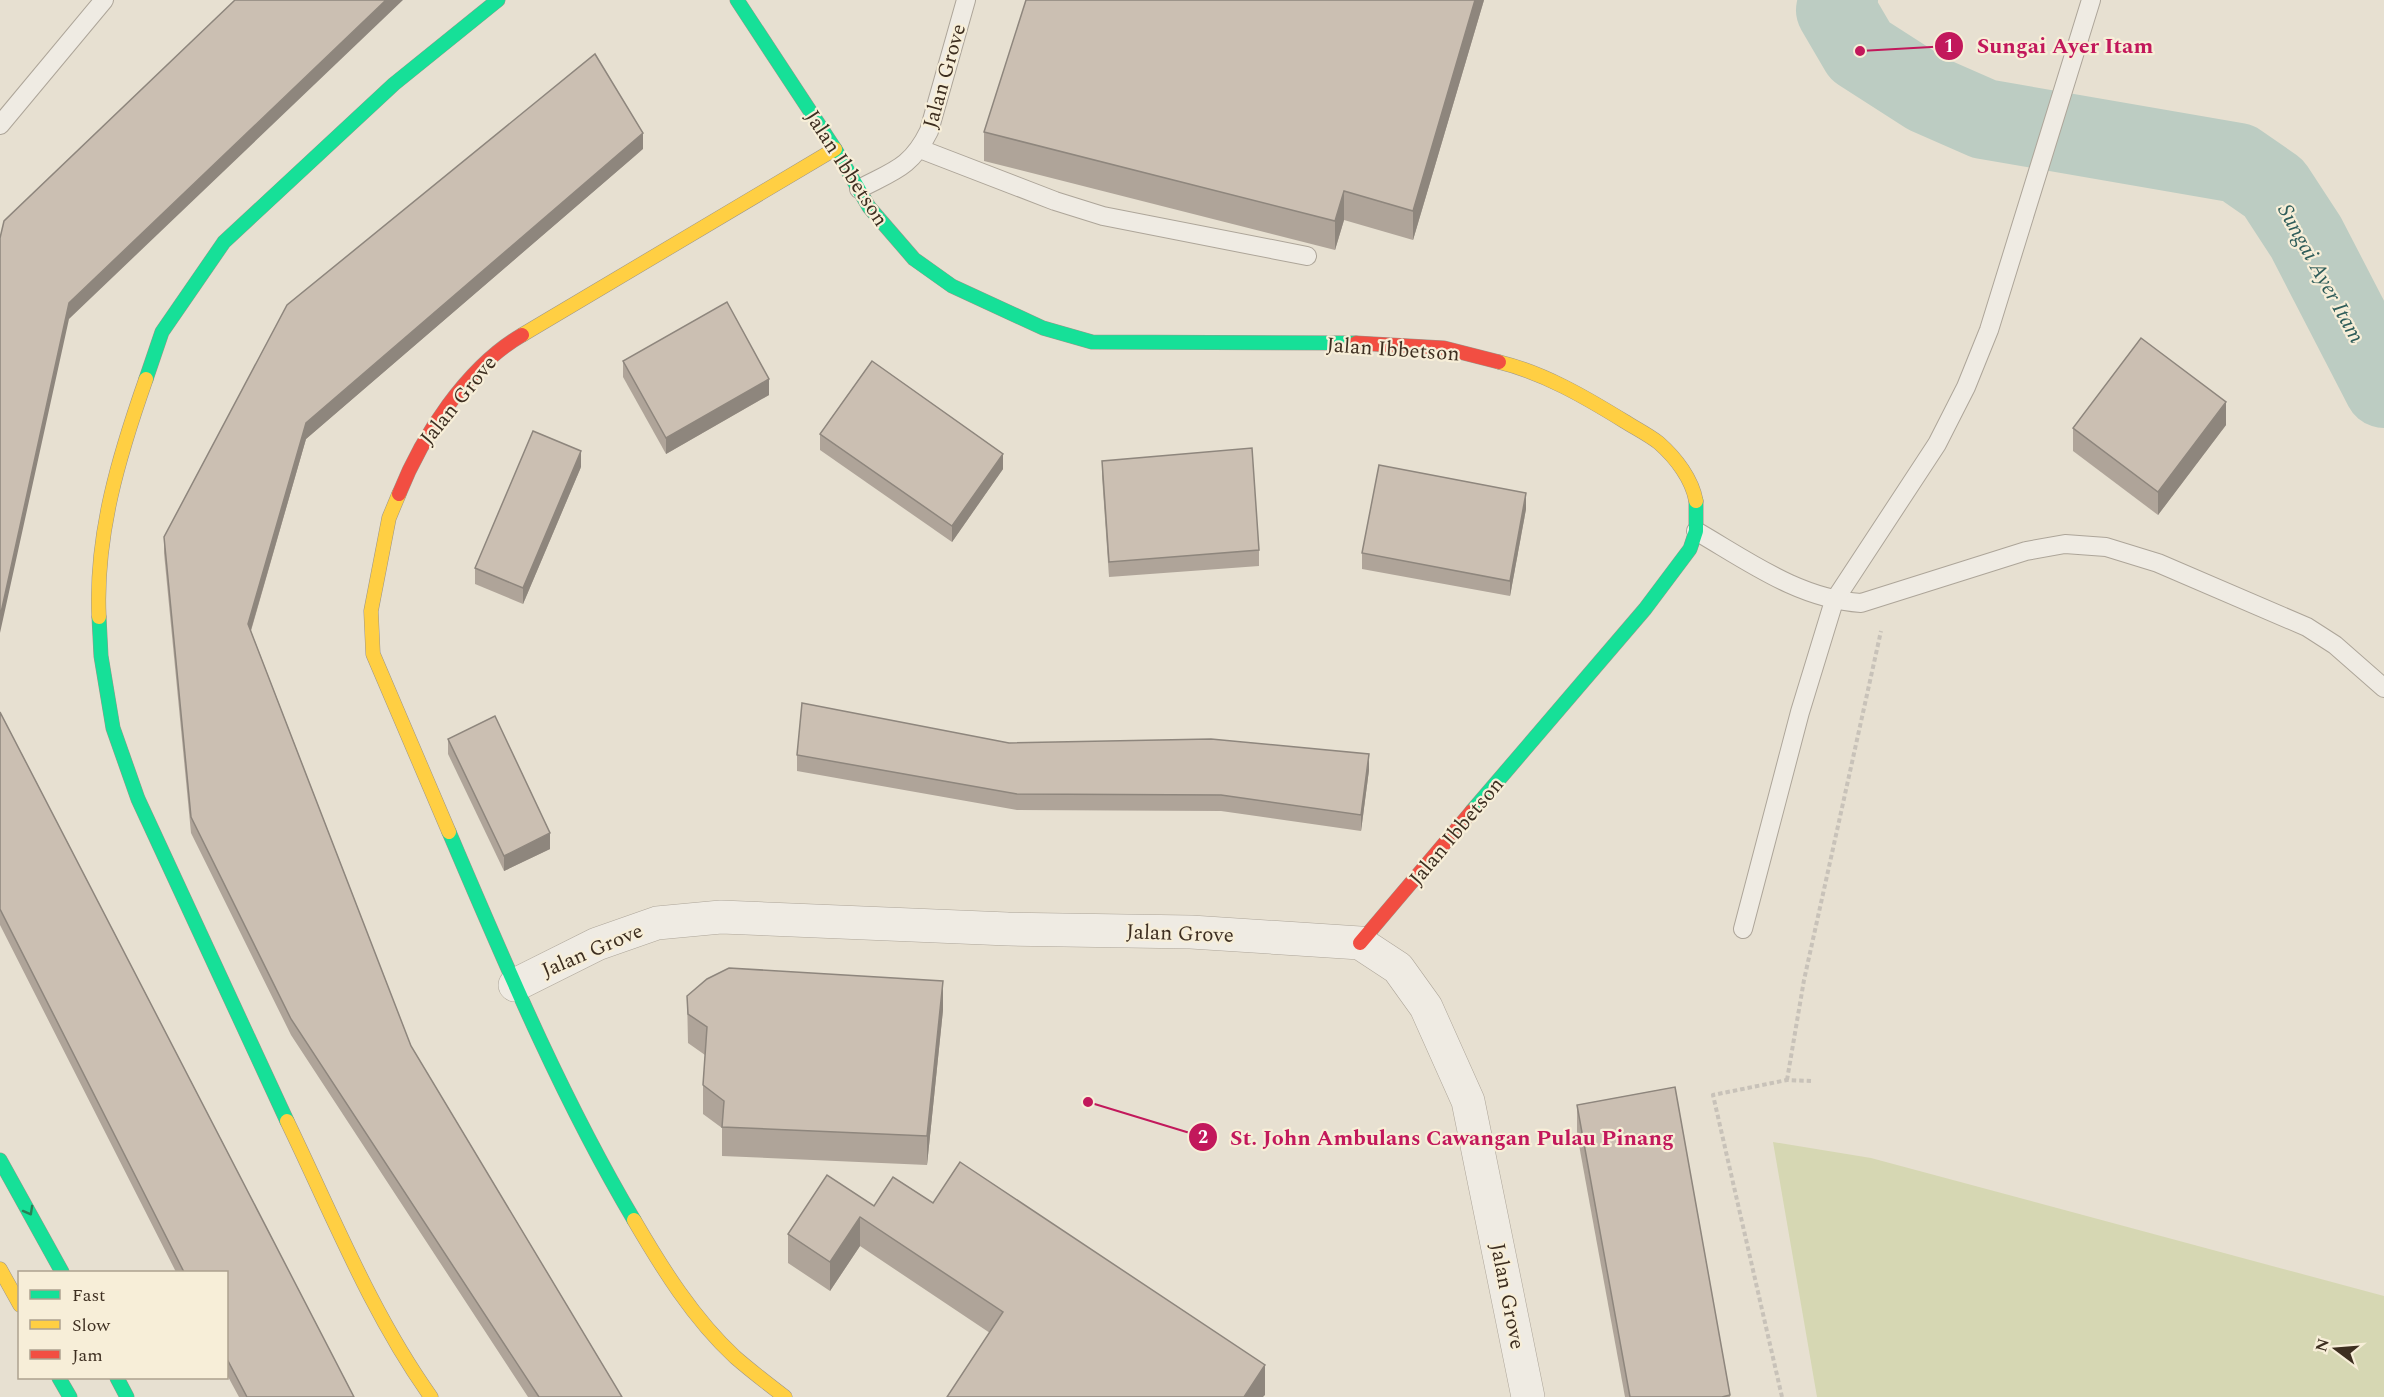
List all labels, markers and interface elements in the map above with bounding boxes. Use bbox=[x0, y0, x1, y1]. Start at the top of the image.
street label: Jalan Grove bbox=[915, 20, 975, 132]
callout: Sungai Ayer Itam bbox=[1934, 26, 2165, 66]
text: Sungai Ayer Itam bbox=[1977, 30, 2153, 63]
text: 1 bbox=[1944, 33, 1954, 60]
street label: Jalan Ibbetson bbox=[796, 104, 896, 233]
water label: Sungai Ayer Itam bbox=[2269, 198, 2373, 350]
street label: Jalan Ibbetson bbox=[1325, 329, 1461, 371]
street label: Jalan Grove bbox=[412, 349, 505, 453]
street label: Jalan Ibbetson bbox=[1402, 770, 1512, 893]
street label: Jalan Grove bbox=[537, 915, 648, 987]
street label: Jalan Grove bbox=[1126, 916, 1234, 952]
callout: St. John Ambulans Cawangan Pulau Pinang bbox=[1188, 1117, 1686, 1157]
text: St. John Ambulans Cawangan Pulau Pinang bbox=[1230, 1122, 1674, 1155]
text: 2 bbox=[1198, 1124, 1208, 1151]
one-way arrow bbox=[21, 1204, 33, 1215]
street label: Jalan Grove bbox=[1481, 1240, 1533, 1352]
legend bbox=[18, 1271, 228, 1379]
text: Fast bbox=[72, 1282, 105, 1309]
text: Slow bbox=[72, 1312, 111, 1339]
north arrow bbox=[2306, 1319, 2366, 1379]
text: N bbox=[2309, 1336, 2336, 1355]
text: Jam bbox=[72, 1342, 103, 1369]

